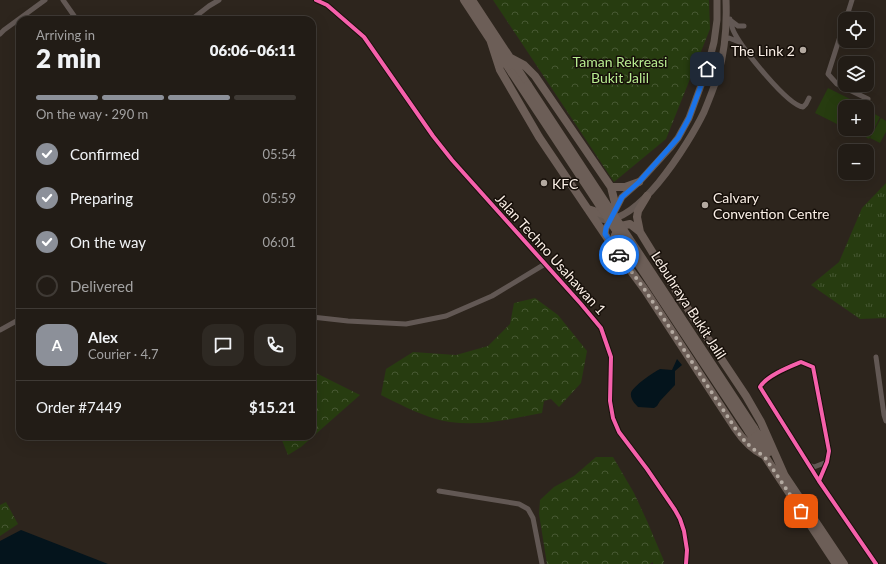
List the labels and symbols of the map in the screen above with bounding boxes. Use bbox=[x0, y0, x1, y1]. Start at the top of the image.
place label: The Link 2 bbox=[731, 42, 795, 59]
marker: The Link 2 bbox=[798, 45, 808, 55]
pin bbox=[690, 52, 724, 86]
park label: Taman Rekreasi Bukit Jalil bbox=[573, 53, 667, 86]
place label: KFC bbox=[552, 175, 579, 192]
marker: KFC bbox=[539, 178, 549, 188]
place label: Calvary Convention Centre bbox=[713, 189, 829, 222]
street label: Jalan Techno Usahawan 1 bbox=[492, 190, 610, 318]
marker: Calvary Convention Centre bbox=[700, 200, 710, 210]
courier bbox=[599, 235, 639, 275]
street label: Lebuhraya Bukit Jalil bbox=[648, 248, 730, 362]
pin bbox=[784, 494, 818, 528]

